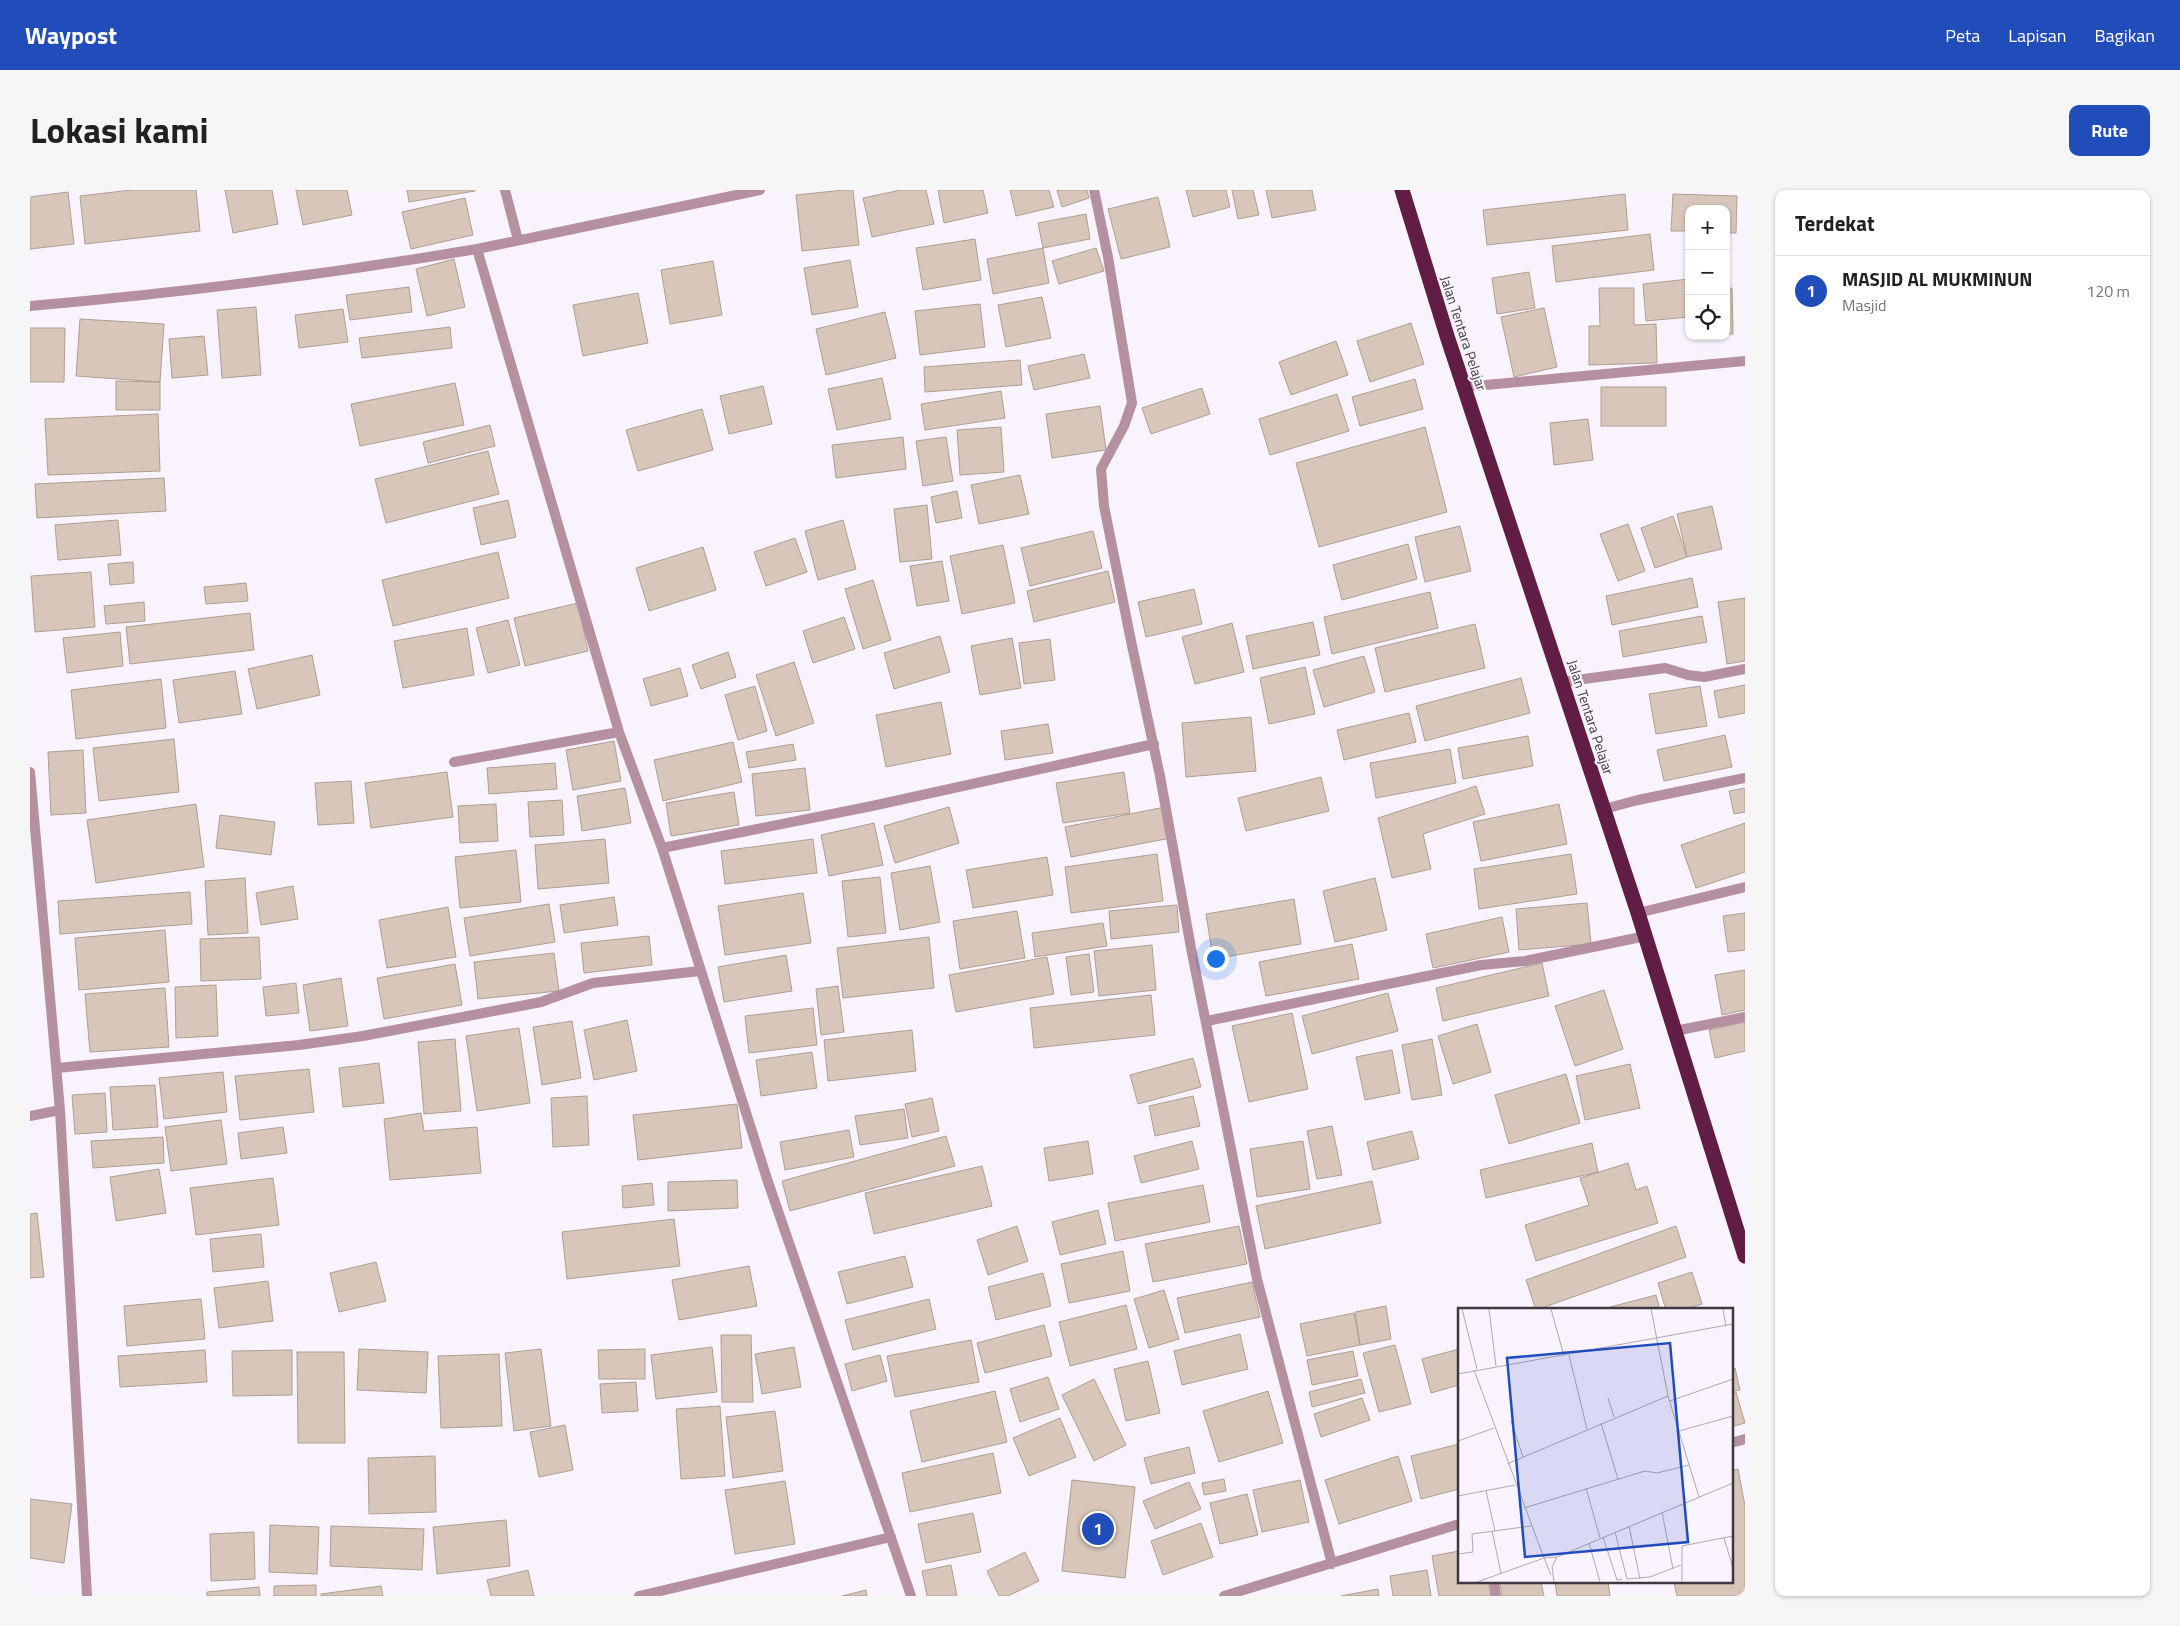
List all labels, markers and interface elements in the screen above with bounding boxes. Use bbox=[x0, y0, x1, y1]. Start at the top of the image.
text: Waypost bbox=[25, 17, 117, 53]
text: Peta bbox=[1945, 22, 1980, 49]
text: Lapisan bbox=[2008, 22, 2066, 49]
text: Bagikan bbox=[2094, 22, 2155, 49]
text: Lokasi kami bbox=[30, 103, 209, 157]
button: Rute bbox=[2069, 105, 2150, 156]
map controls bbox=[1685, 205, 1730, 340]
button: + bbox=[1685, 205, 1730, 250]
text: Terdekat bbox=[1795, 207, 1875, 239]
button: − bbox=[1685, 250, 1730, 295]
text: MASJID AL MUKMINUN bbox=[1842, 264, 2033, 293]
street label: Jalan Tentara Pelajar bbox=[1435, 273, 1493, 393]
text: 1 bbox=[1807, 279, 1815, 303]
text: 120 m bbox=[2086, 279, 2130, 303]
text: Masjid bbox=[1842, 293, 1886, 317]
button: locate bbox=[1685, 295, 1730, 340]
street label: Jalan Tentara Pelajar bbox=[1562, 657, 1620, 777]
your location bbox=[1203, 946, 1229, 972]
inset map bbox=[1458, 1308, 1732, 1584]
pin: 1 bbox=[1082, 1510, 1114, 1548]

